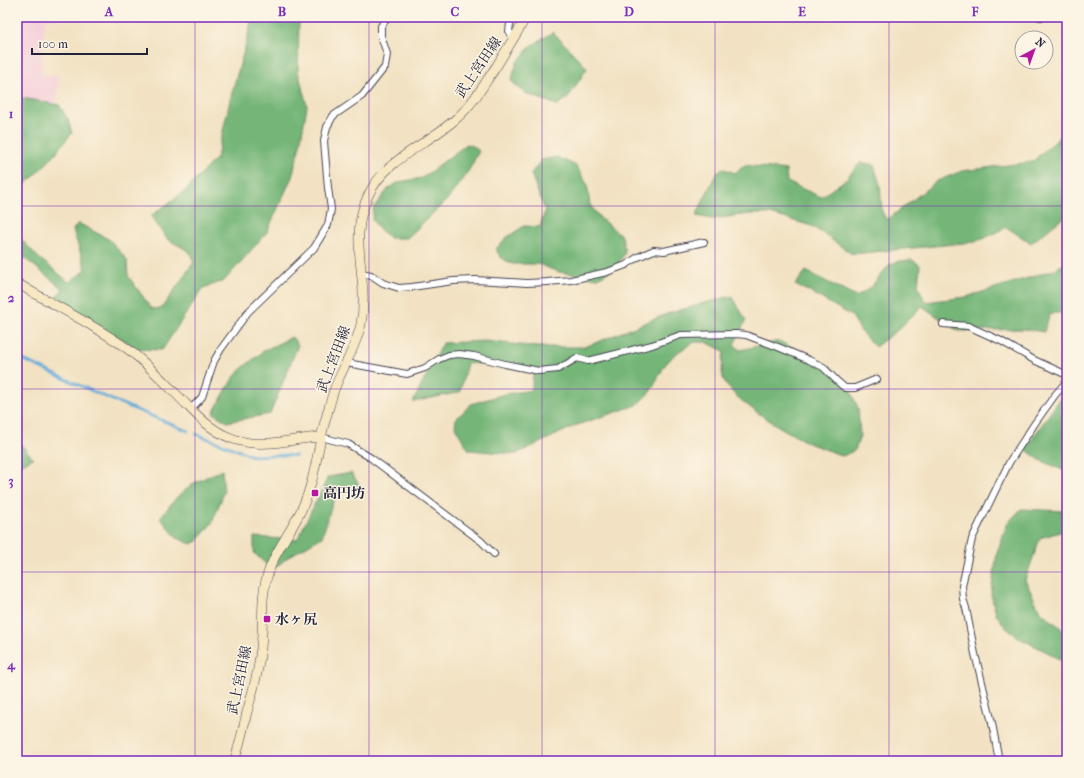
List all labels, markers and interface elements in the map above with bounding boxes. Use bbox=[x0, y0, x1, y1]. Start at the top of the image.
text: A bbox=[104, 4, 114, 19]
text: B bbox=[278, 4, 287, 19]
text: C bbox=[451, 4, 460, 19]
text: D bbox=[624, 4, 634, 19]
text: E bbox=[798, 4, 806, 19]
text: F bbox=[971, 4, 979, 19]
scale bar bbox=[32, 30, 147, 56]
north arrow bbox=[1014, 30, 1054, 70]
street label: 武上宮田線 bbox=[452, 34, 505, 101]
text: N bbox=[1033, 35, 1048, 51]
text: 100 m bbox=[38, 37, 68, 51]
text: 1 bbox=[9, 106, 14, 121]
text: 2 bbox=[8, 290, 15, 305]
street label: 武上宮田線 bbox=[313, 323, 354, 395]
text: 3 bbox=[8, 473, 14, 489]
place label: 高円坊 bbox=[323, 485, 365, 502]
marker: 高円坊 bbox=[310, 488, 320, 498]
place label: 水ヶ尻 bbox=[275, 611, 318, 628]
marker: 水ヶ尻 bbox=[262, 614, 272, 624]
street label: 武上宮田線 bbox=[224, 644, 255, 716]
text: 4 bbox=[6, 657, 16, 673]

